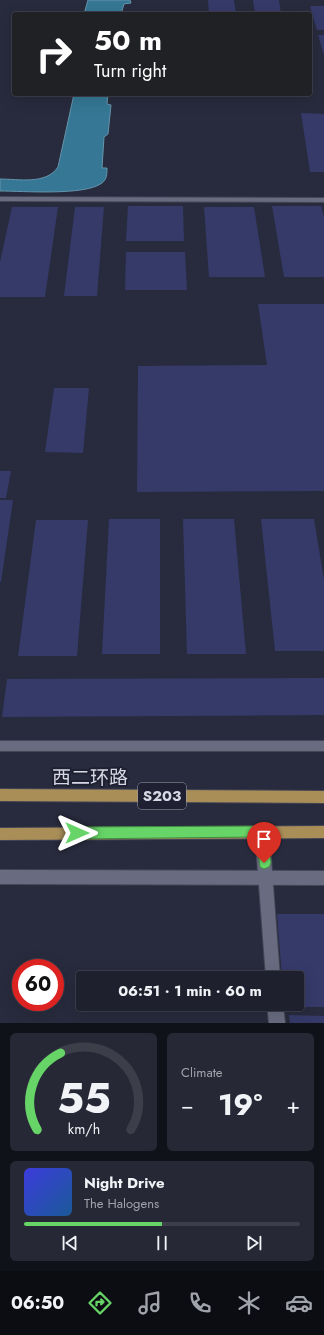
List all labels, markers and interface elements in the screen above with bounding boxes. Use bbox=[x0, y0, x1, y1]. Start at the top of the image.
text: 50 m bbox=[94, 20, 162, 61]
icon: right bbox=[28, 28, 80, 80]
text: Turn right bbox=[94, 58, 166, 84]
street label: 西二环路 bbox=[52, 764, 128, 791]
road number: S203 bbox=[138, 783, 186, 809]
position arrow bbox=[56, 812, 98, 854]
pin bbox=[247, 822, 281, 863]
icon: arrive bbox=[253, 828, 275, 850]
speed limit sign: 60 bbox=[12, 959, 64, 1011]
text: 06:51 · 1 min · 60 m bbox=[118, 980, 262, 1002]
text: Climate bbox=[181, 1063, 222, 1082]
text: 55 bbox=[57, 1068, 110, 1129]
text: 19° bbox=[218, 1083, 262, 1126]
text: − bbox=[181, 1089, 194, 1121]
text: + bbox=[286, 1089, 300, 1121]
text: km/h bbox=[67, 1119, 100, 1139]
text: Night Drive bbox=[84, 1172, 165, 1194]
text: The Halogens bbox=[84, 1194, 159, 1213]
icon: previous bbox=[59, 1232, 81, 1254]
icon: pause bbox=[151, 1232, 173, 1254]
icon: next bbox=[243, 1232, 265, 1254]
icon: directions bbox=[86, 1289, 114, 1317]
icon: music bbox=[136, 1289, 164, 1317]
icon: phone bbox=[186, 1289, 214, 1317]
icon: climate bbox=[235, 1289, 263, 1317]
icon: car bbox=[285, 1289, 313, 1317]
text: 06:50 bbox=[11, 1290, 64, 1316]

